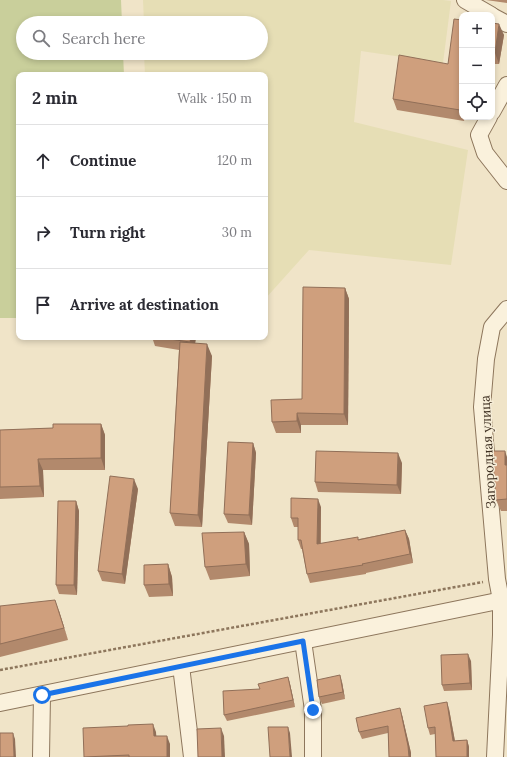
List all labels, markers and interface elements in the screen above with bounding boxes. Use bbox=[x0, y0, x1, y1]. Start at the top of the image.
map controls bbox=[459, 12, 495, 120]
button: + bbox=[459, 12, 495, 48]
search box bbox=[16, 16, 268, 60]
icon: search bbox=[30, 27, 52, 49]
text: Search here bbox=[62, 29, 145, 48]
button: − bbox=[459, 48, 495, 84]
button: locate bbox=[459, 84, 495, 120]
text: 2 min bbox=[32, 87, 78, 109]
text: Walk · 150 m bbox=[177, 90, 252, 107]
icon: ahead bbox=[32, 150, 54, 172]
text: Continue bbox=[70, 151, 136, 170]
text: 120 m bbox=[217, 152, 252, 169]
icon: right bbox=[32, 222, 54, 244]
text: Turn right bbox=[70, 223, 146, 242]
text: 30 m bbox=[222, 224, 252, 241]
icon: arrive bbox=[32, 294, 54, 316]
text: Arrive at destination bbox=[70, 295, 219, 314]
street label: Загородная улица bbox=[477, 394, 499, 509]
route start bbox=[33, 686, 51, 704]
route end bbox=[304, 701, 322, 719]

